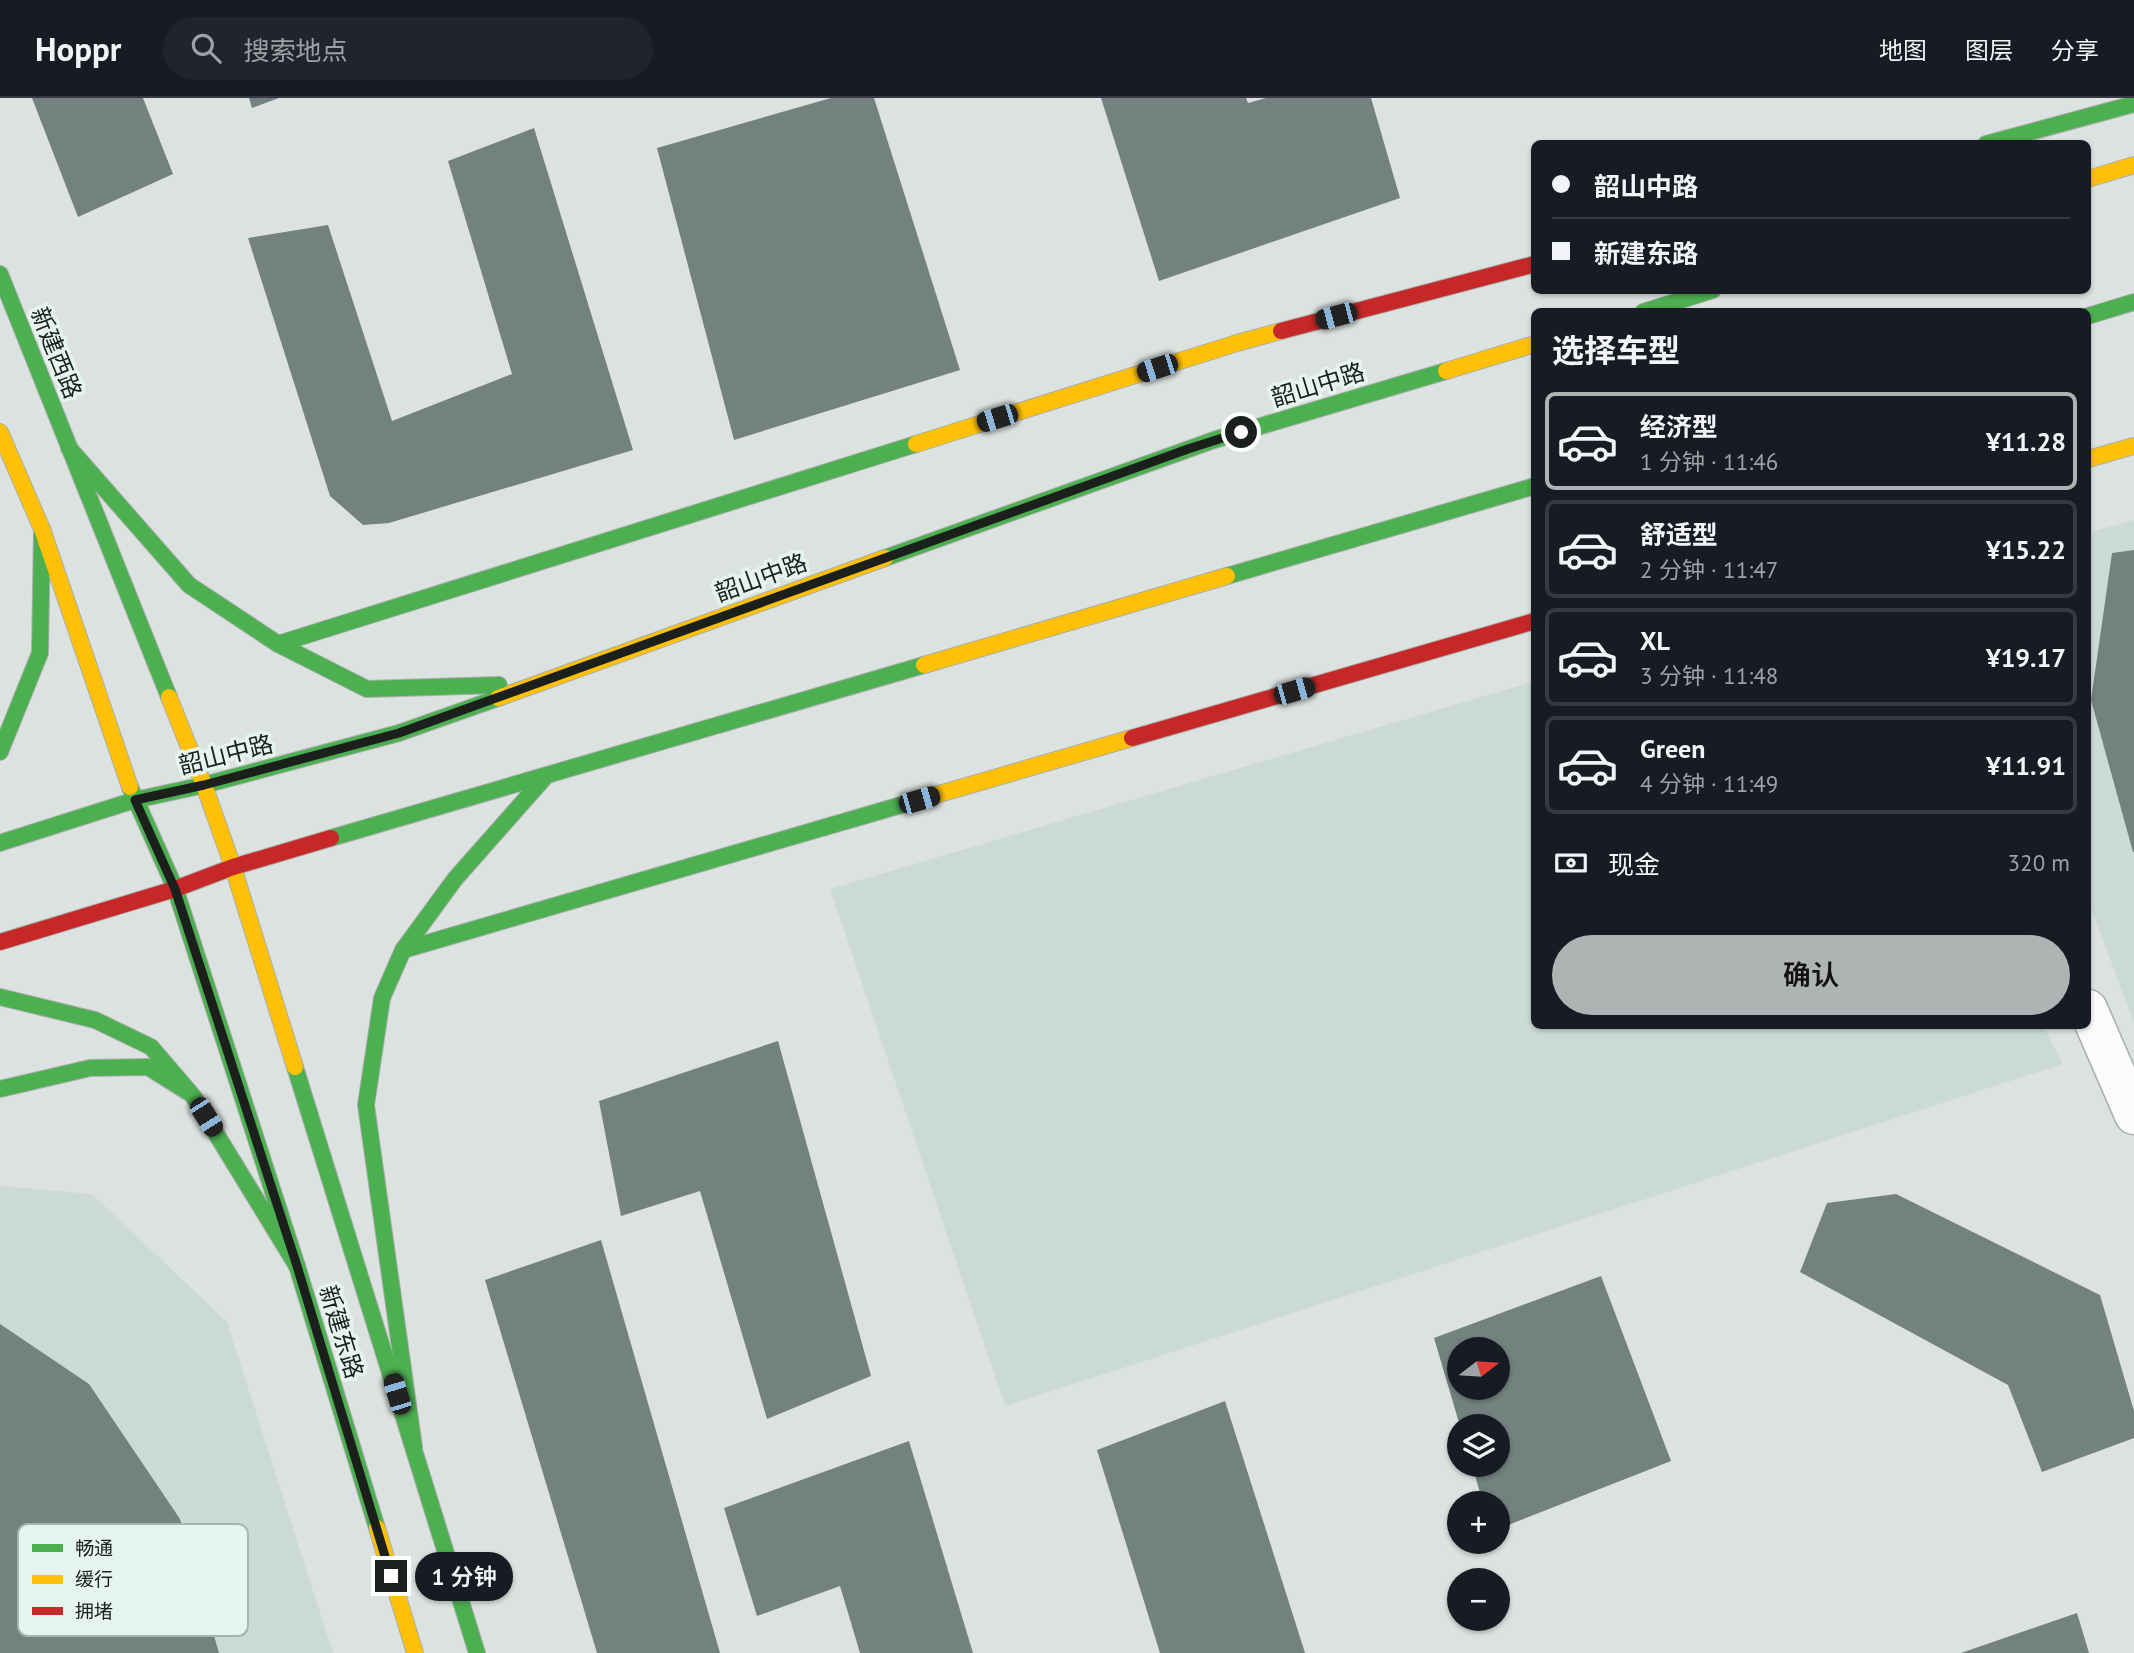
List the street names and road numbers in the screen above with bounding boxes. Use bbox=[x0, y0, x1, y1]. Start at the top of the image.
street label: 新建西路 bbox=[24, 303, 89, 403]
street label: 韶山中路 bbox=[1267, 356, 1368, 413]
street label: 韶山中路 bbox=[710, 547, 811, 609]
street label: 韶山中路 bbox=[176, 728, 276, 781]
street label: 新建东路 bbox=[313, 1281, 370, 1382]

